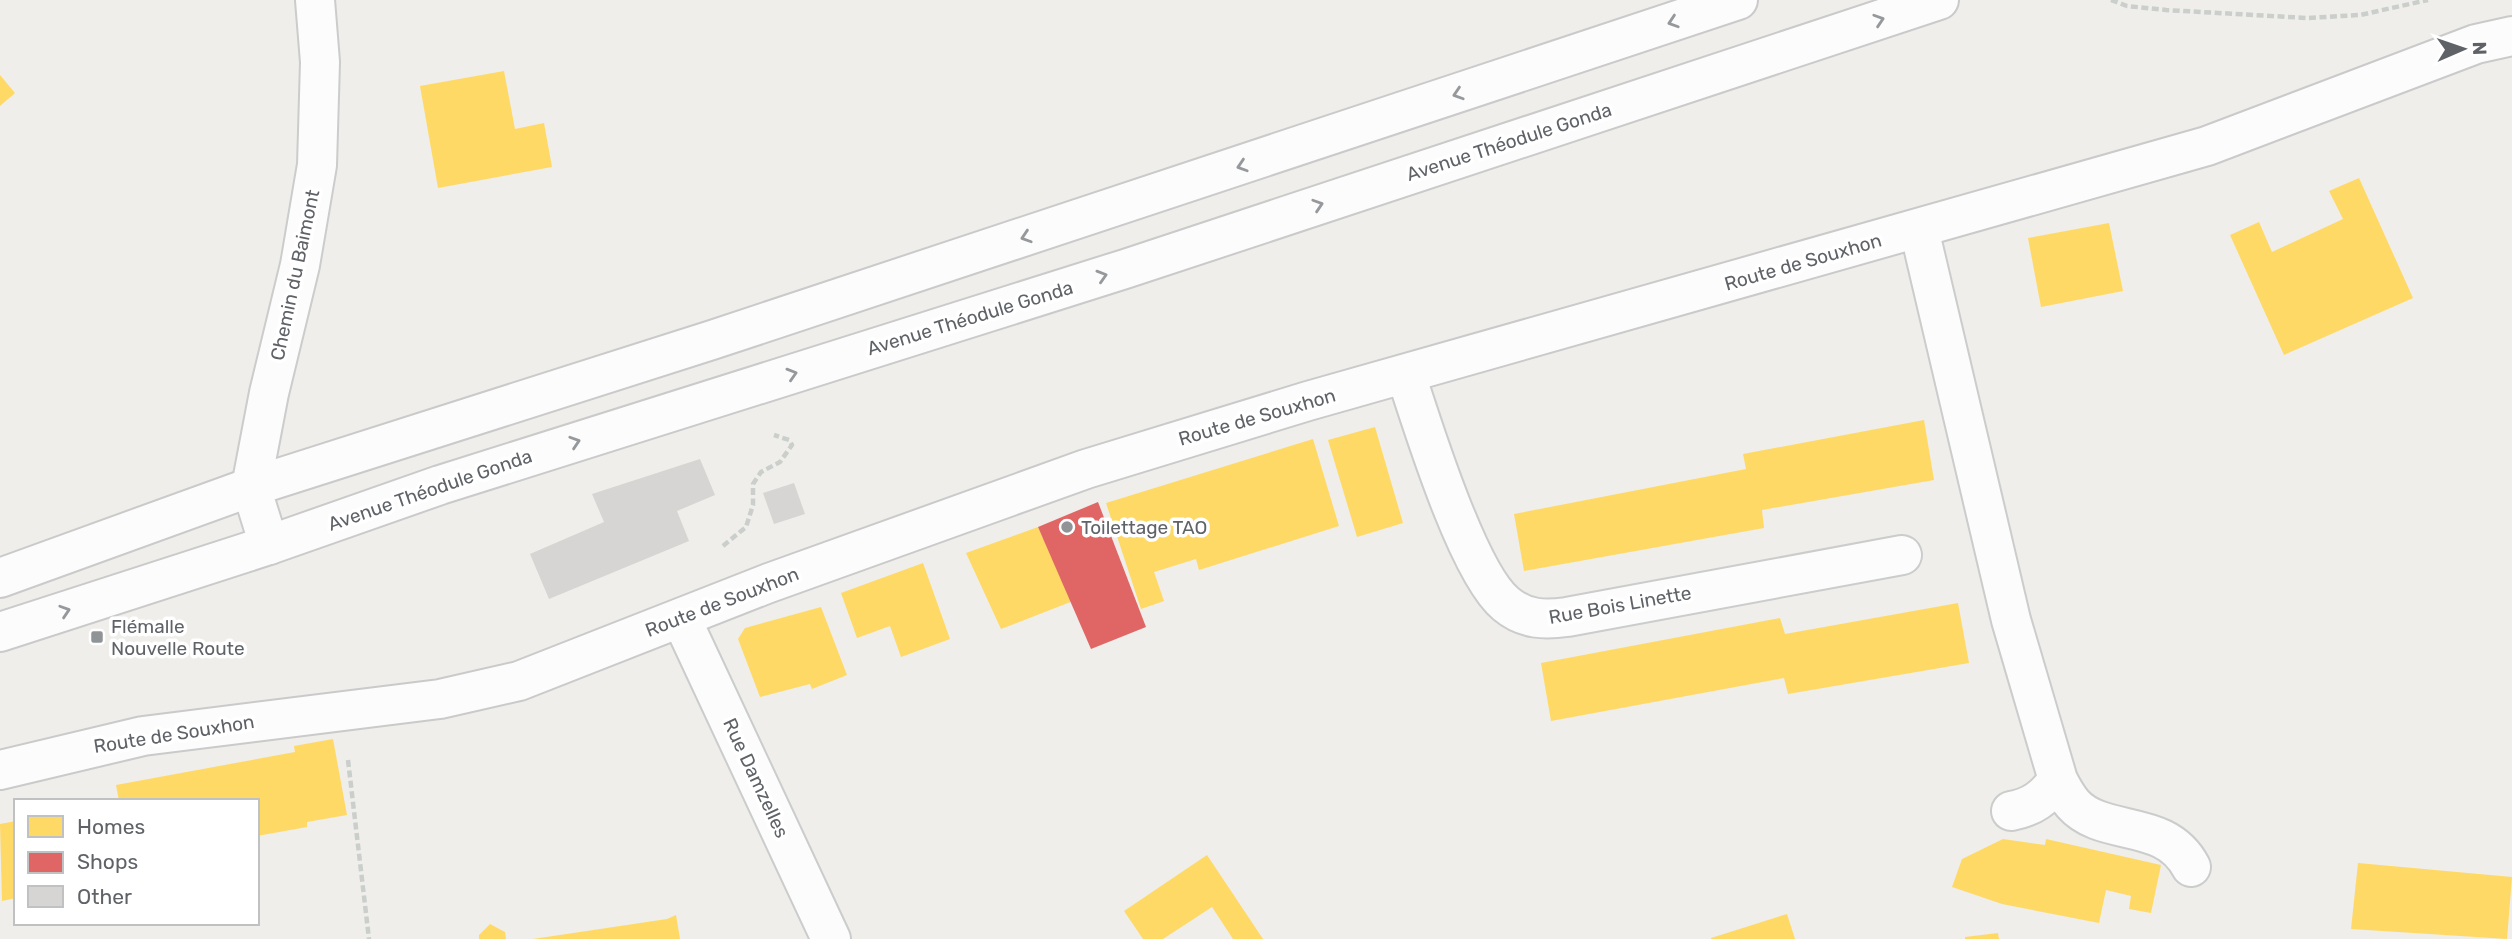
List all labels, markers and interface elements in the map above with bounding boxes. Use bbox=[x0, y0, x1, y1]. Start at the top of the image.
one-way arrow bbox=[1873, 13, 1885, 28]
one-way arrow bbox=[1668, 14, 1680, 28]
north arrow bbox=[2428, 14, 2498, 84]
text: N bbox=[2468, 41, 2491, 56]
one-way arrow bbox=[1452, 86, 1464, 100]
street label: Avenue Théodule Gonda bbox=[1404, 98, 1614, 186]
one-way arrow bbox=[1236, 158, 1248, 172]
street label: Chemin du Baimont bbox=[266, 187, 324, 363]
one-way arrow bbox=[1312, 199, 1324, 213]
one-way arrow bbox=[1020, 229, 1032, 244]
street label: Route de Souxhon bbox=[1722, 229, 1884, 295]
one-way arrow bbox=[1095, 270, 1108, 284]
street label: Avenue Théodule Gonda bbox=[864, 276, 1076, 360]
one-way arrow bbox=[785, 367, 797, 382]
street label: Route de Souxhon bbox=[1176, 384, 1338, 450]
one-way arrow bbox=[568, 436, 580, 450]
street label: Avenue Théodule Gonda bbox=[325, 444, 535, 536]
place label: Toilettage TAO bbox=[1081, 516, 1207, 539]
marker: Toilettage TAO bbox=[1059, 519, 1075, 535]
street label: Route de Souxhon bbox=[642, 562, 802, 642]
street label: Rue Bois Linette bbox=[1547, 581, 1693, 629]
one-way arrow bbox=[59, 605, 71, 620]
place label: Flémalle Nouvelle Route bbox=[111, 615, 245, 660]
marker: Flémalle Nouvelle Route bbox=[89, 629, 105, 645]
street label: Route de Souxhon bbox=[92, 710, 256, 758]
street label: Rue Damzelles bbox=[718, 714, 794, 842]
legend bbox=[14, 799, 259, 925]
text: Homes bbox=[77, 814, 145, 839]
text: Shops bbox=[77, 849, 138, 874]
text: Other bbox=[77, 884, 132, 909]

